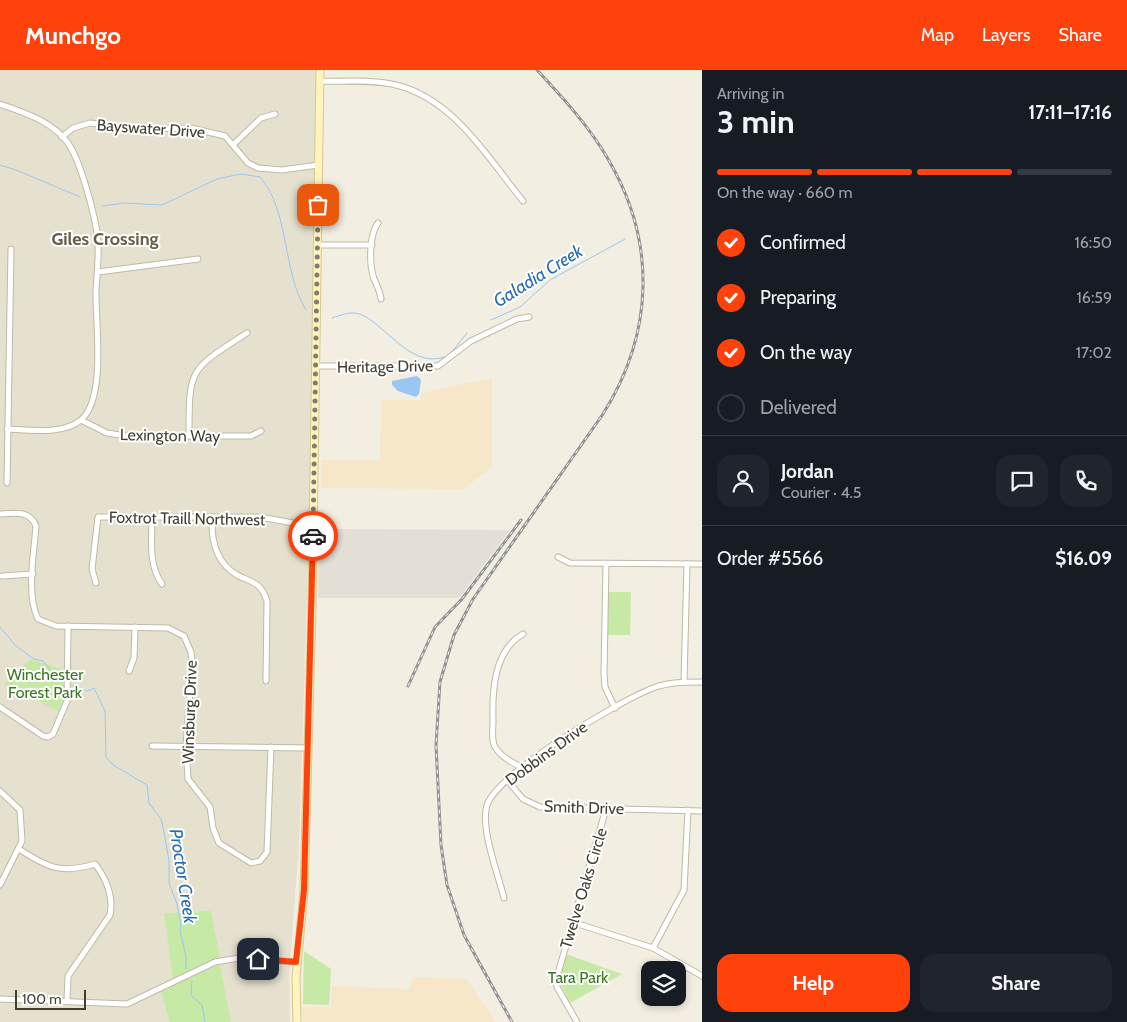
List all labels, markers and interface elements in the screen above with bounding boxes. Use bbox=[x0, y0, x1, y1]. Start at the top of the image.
text: Munchgo bbox=[25, 21, 121, 50]
text: Map bbox=[921, 24, 954, 46]
text: Layers bbox=[982, 24, 1031, 46]
text: Share bbox=[1059, 24, 1102, 46]
text: Arriving in bbox=[717, 84, 784, 103]
text: 17:11–17:16 bbox=[1028, 101, 1112, 124]
text: 3 min bbox=[717, 102, 795, 141]
street label: Bayswater Drive bbox=[96, 115, 206, 142]
text: On the way · 660 m bbox=[717, 183, 853, 202]
pin bbox=[297, 184, 339, 226]
icon: bag bbox=[304, 191, 332, 219]
district label: Giles Crossing bbox=[51, 228, 159, 250]
icon: check bbox=[717, 229, 745, 257]
text: Confirmed bbox=[760, 231, 846, 254]
text: 16:50 bbox=[1075, 233, 1112, 252]
water label: Galadia Creek bbox=[489, 239, 588, 312]
icon: check bbox=[717, 284, 745, 312]
text: Preparing bbox=[760, 286, 836, 309]
text: 16:59 bbox=[1077, 288, 1112, 307]
icon: check bbox=[717, 339, 745, 367]
text: On the way bbox=[760, 341, 852, 364]
text: 17:02 bbox=[1076, 343, 1112, 362]
street label: Heritage Drive bbox=[337, 356, 433, 377]
text: Delivered bbox=[760, 396, 837, 419]
street label: Lexington Way bbox=[120, 425, 220, 446]
button: person bbox=[717, 455, 769, 507]
button: chat bbox=[996, 455, 1048, 507]
button: phone bbox=[1060, 455, 1112, 507]
text: Jordan bbox=[781, 460, 834, 483]
text: Courier · 4.5 bbox=[781, 483, 862, 502]
street label: Foxtrot Traill Northwest bbox=[109, 508, 266, 529]
courier bbox=[288, 511, 338, 561]
icon: car bbox=[299, 522, 327, 550]
text: Order #5566 bbox=[717, 547, 823, 570]
text: $16.09 bbox=[1055, 547, 1112, 570]
street label: Winsburg Drive bbox=[178, 660, 201, 764]
park label: Winchester Forest Park bbox=[7, 665, 84, 702]
street label: Dobbins Drive bbox=[502, 717, 591, 789]
street label: Smith Drive bbox=[544, 797, 624, 818]
street label: Twelve Oaks Circle bbox=[556, 825, 611, 951]
water label: Proctor Creek bbox=[165, 827, 202, 926]
pin bbox=[237, 938, 279, 980]
icon: home bbox=[244, 945, 272, 973]
button: Help bbox=[717, 954, 910, 1012]
button: Share bbox=[920, 954, 1112, 1012]
map controls bbox=[641, 961, 686, 1006]
button: layers bbox=[641, 961, 686, 1006]
park label: Tara Park bbox=[548, 968, 609, 987]
scale bar bbox=[15, 987, 86, 1010]
text: 100 m bbox=[22, 990, 62, 1008]

